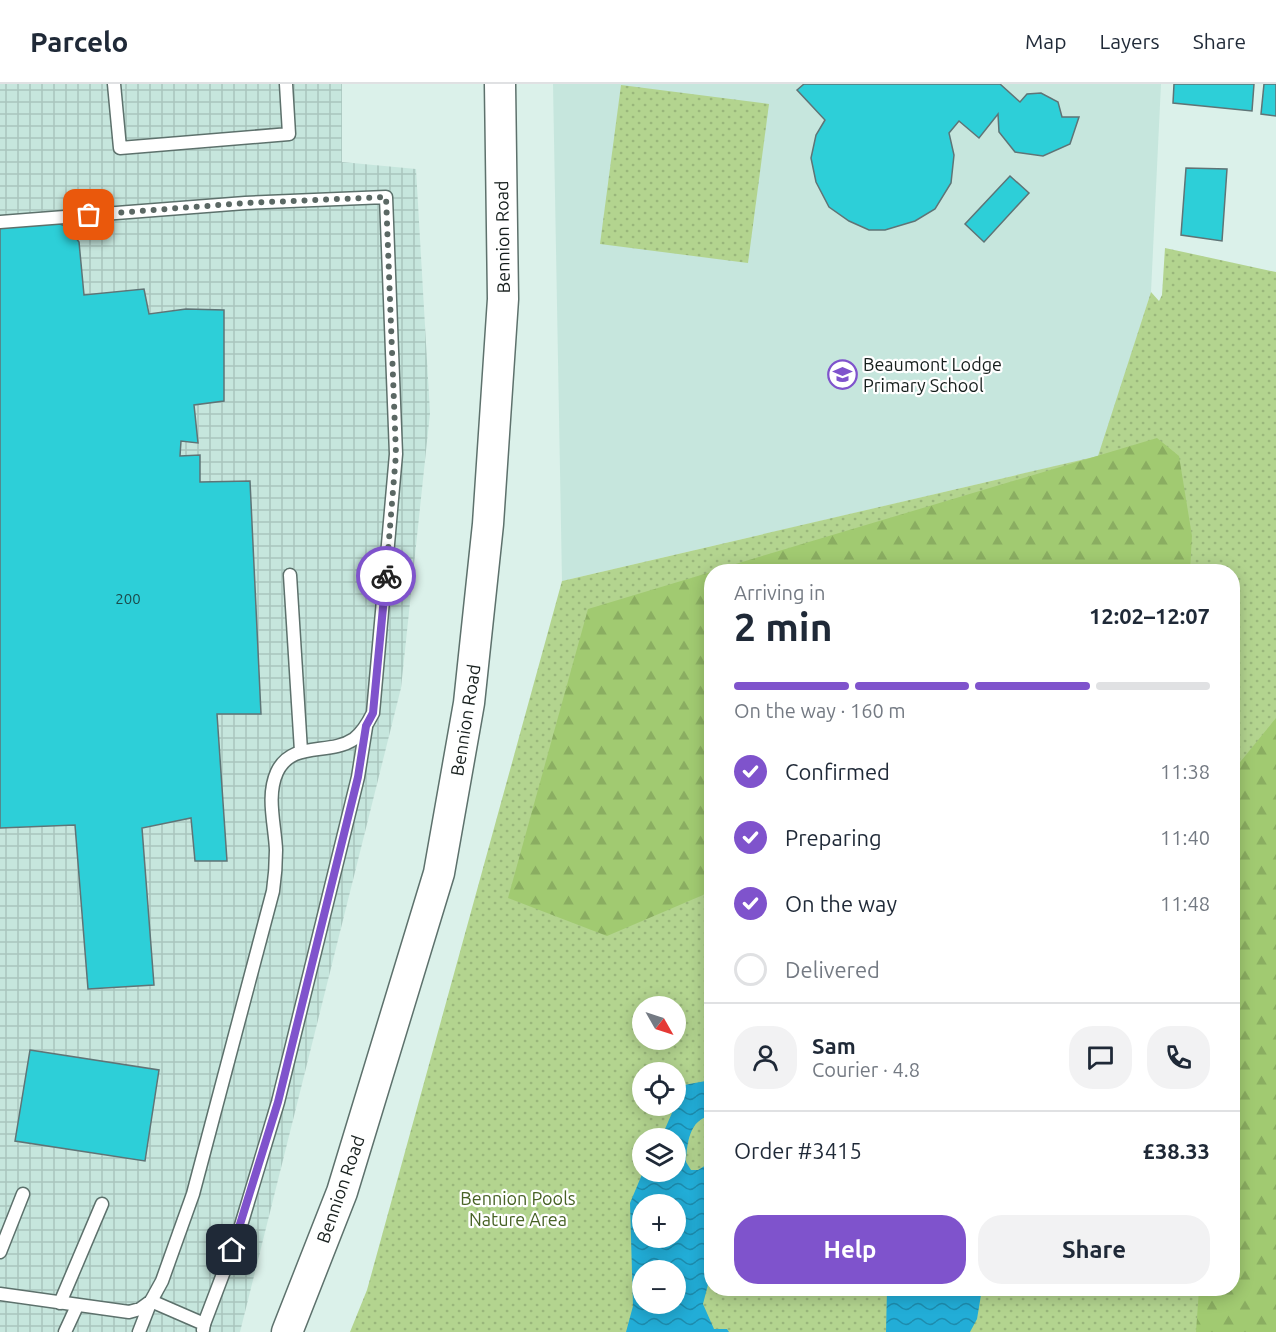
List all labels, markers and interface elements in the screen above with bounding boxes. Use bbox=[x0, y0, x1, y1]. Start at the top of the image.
text: Parcelo bbox=[30, 26, 128, 57]
text: Map bbox=[1025, 29, 1066, 53]
text: Layers bbox=[1099, 29, 1160, 53]
text: Share bbox=[1193, 29, 1246, 53]
street label: Bennion Road bbox=[491, 180, 513, 294]
pin bbox=[63, 189, 114, 240]
icon: bag bbox=[72, 198, 105, 231]
place label: Beaumont Lodge Primary School bbox=[863, 354, 1002, 395]
school or university icon: Beaumont Lodge Primary School bbox=[826, 358, 858, 390]
courier bbox=[356, 546, 416, 606]
icon: bike bbox=[370, 560, 403, 593]
text: Arriving in bbox=[734, 581, 825, 604]
house number: 200 bbox=[115, 590, 141, 607]
text: 12:02–12:07 bbox=[1089, 603, 1210, 628]
text: 2 min bbox=[734, 605, 833, 648]
street label: Bennion Road bbox=[446, 663, 484, 777]
text: On the way · 160 m bbox=[734, 699, 906, 722]
icon: check bbox=[734, 755, 767, 788]
text: Confirmed bbox=[785, 759, 890, 784]
text: 11:38 bbox=[1160, 760, 1210, 783]
icon: check bbox=[734, 821, 767, 854]
text: Preparing bbox=[785, 825, 882, 850]
text: 11:40 bbox=[1160, 826, 1210, 849]
icon: check bbox=[734, 887, 767, 920]
text: On the way bbox=[785, 891, 897, 916]
text: 11:48 bbox=[1160, 892, 1210, 915]
text: Delivered bbox=[785, 957, 880, 982]
north arrow bbox=[632, 996, 686, 1050]
map controls bbox=[632, 996, 686, 1314]
button: person bbox=[734, 1026, 797, 1089]
button: chat bbox=[1069, 1026, 1132, 1089]
button: phone bbox=[1147, 1026, 1210, 1089]
text: Sam bbox=[812, 1033, 856, 1058]
text: Courier · 4.8 bbox=[812, 1058, 920, 1081]
button: locate bbox=[632, 1062, 686, 1116]
button: layers bbox=[632, 1128, 686, 1182]
street label: Bennion Road bbox=[312, 1132, 368, 1246]
text: Order #3415 bbox=[734, 1138, 862, 1163]
text: £38.33 bbox=[1143, 1138, 1210, 1163]
park label: Bennion Pools Nature Area bbox=[460, 1188, 576, 1229]
button: + bbox=[632, 1194, 686, 1248]
button: Help bbox=[734, 1215, 966, 1284]
button: Share bbox=[978, 1215, 1210, 1284]
pin bbox=[206, 1224, 257, 1275]
icon: home bbox=[215, 1233, 248, 1266]
button: − bbox=[632, 1260, 686, 1314]

